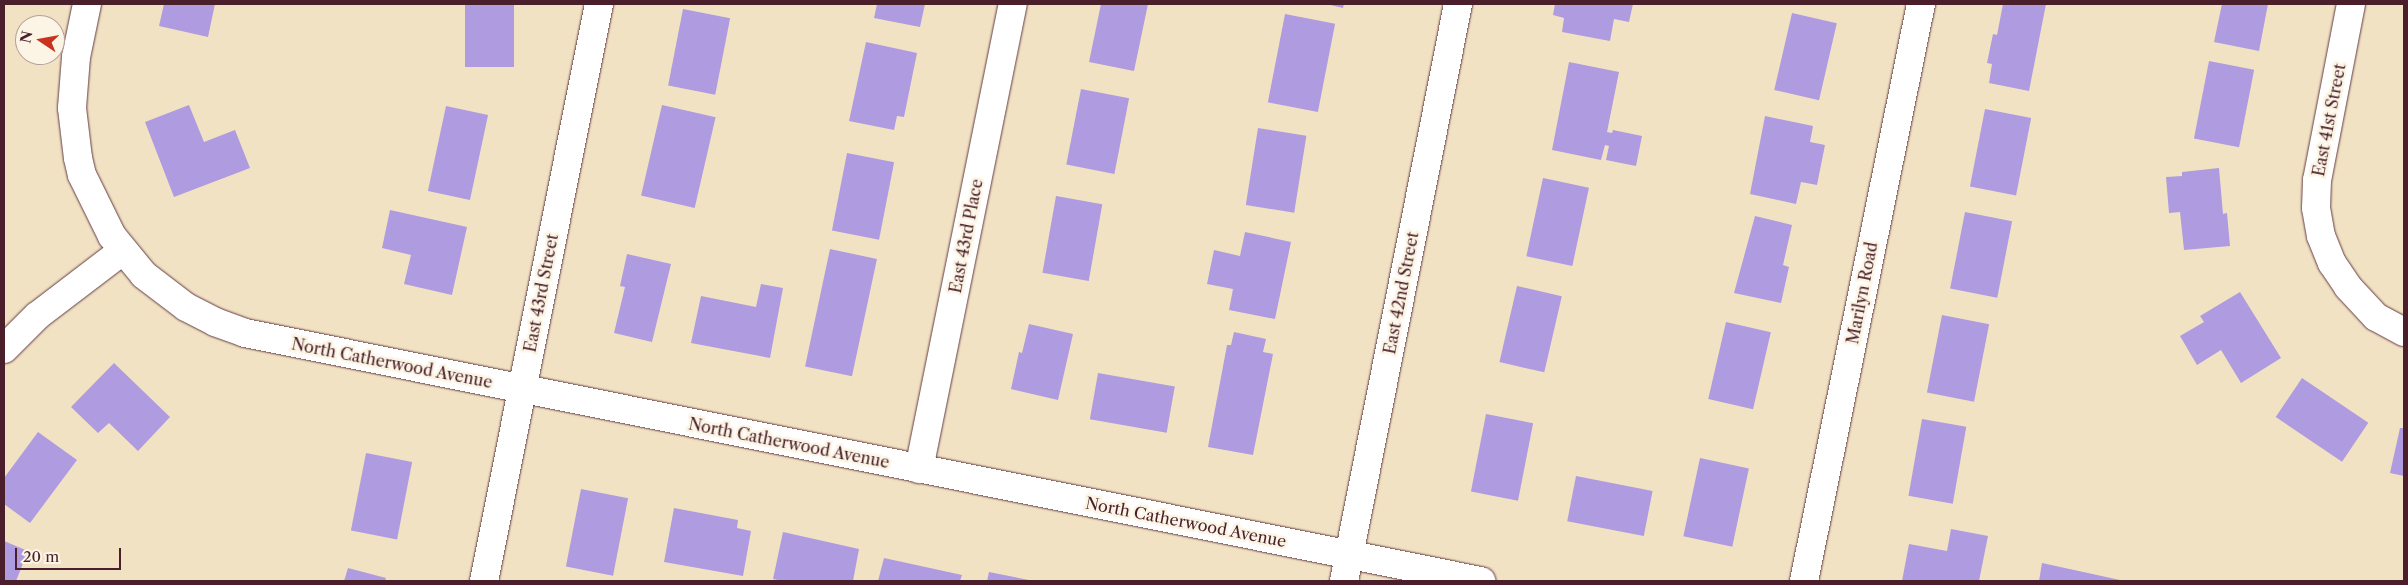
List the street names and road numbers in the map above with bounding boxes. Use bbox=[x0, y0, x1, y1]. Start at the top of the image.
street label: East 41st Street bbox=[2309, 62, 2349, 178]
street label: East 43rd Place bbox=[946, 177, 986, 295]
street label: East 42nd Street bbox=[1380, 230, 1422, 356]
street label: East 43rd Street bbox=[520, 232, 562, 354]
street label: Marilyn Road bbox=[1843, 240, 1881, 346]
street label: North Catherwood Avenue bbox=[290, 334, 494, 392]
street label: North Catherwood Avenue bbox=[687, 414, 891, 472]
street label: North Catherwood Avenue bbox=[1084, 493, 1288, 551]

